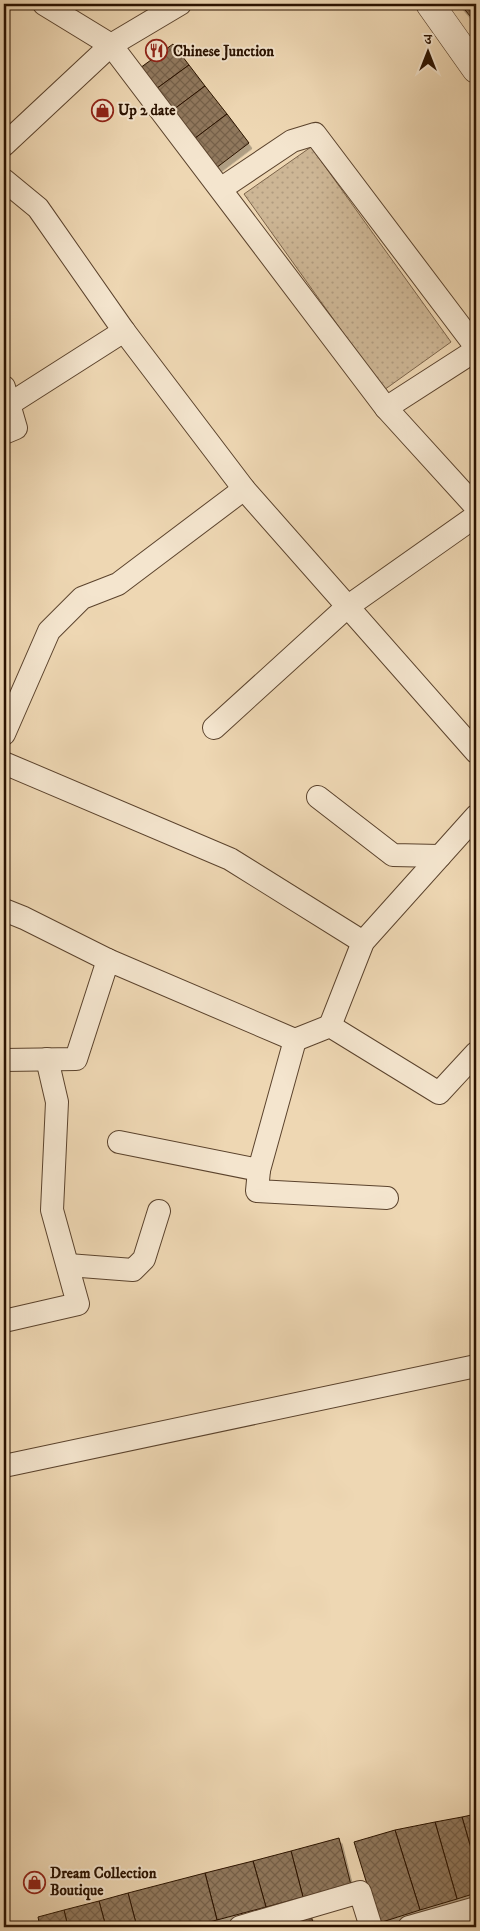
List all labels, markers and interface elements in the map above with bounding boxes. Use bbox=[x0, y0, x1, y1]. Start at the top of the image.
north arrow bbox=[402, 28, 452, 78]
text: उ bbox=[423, 31, 432, 49]
restaurant icon: Chinese Junction bbox=[145, 39, 169, 63]
place label: Chinese Junction bbox=[173, 42, 274, 61]
shop icon: Up 2 date bbox=[90, 98, 114, 122]
place label: Up 2 date bbox=[118, 101, 176, 120]
place label: Dream Collection Boutique bbox=[50, 1864, 157, 1901]
shop icon: Dream Collection Boutique bbox=[22, 1870, 46, 1894]

